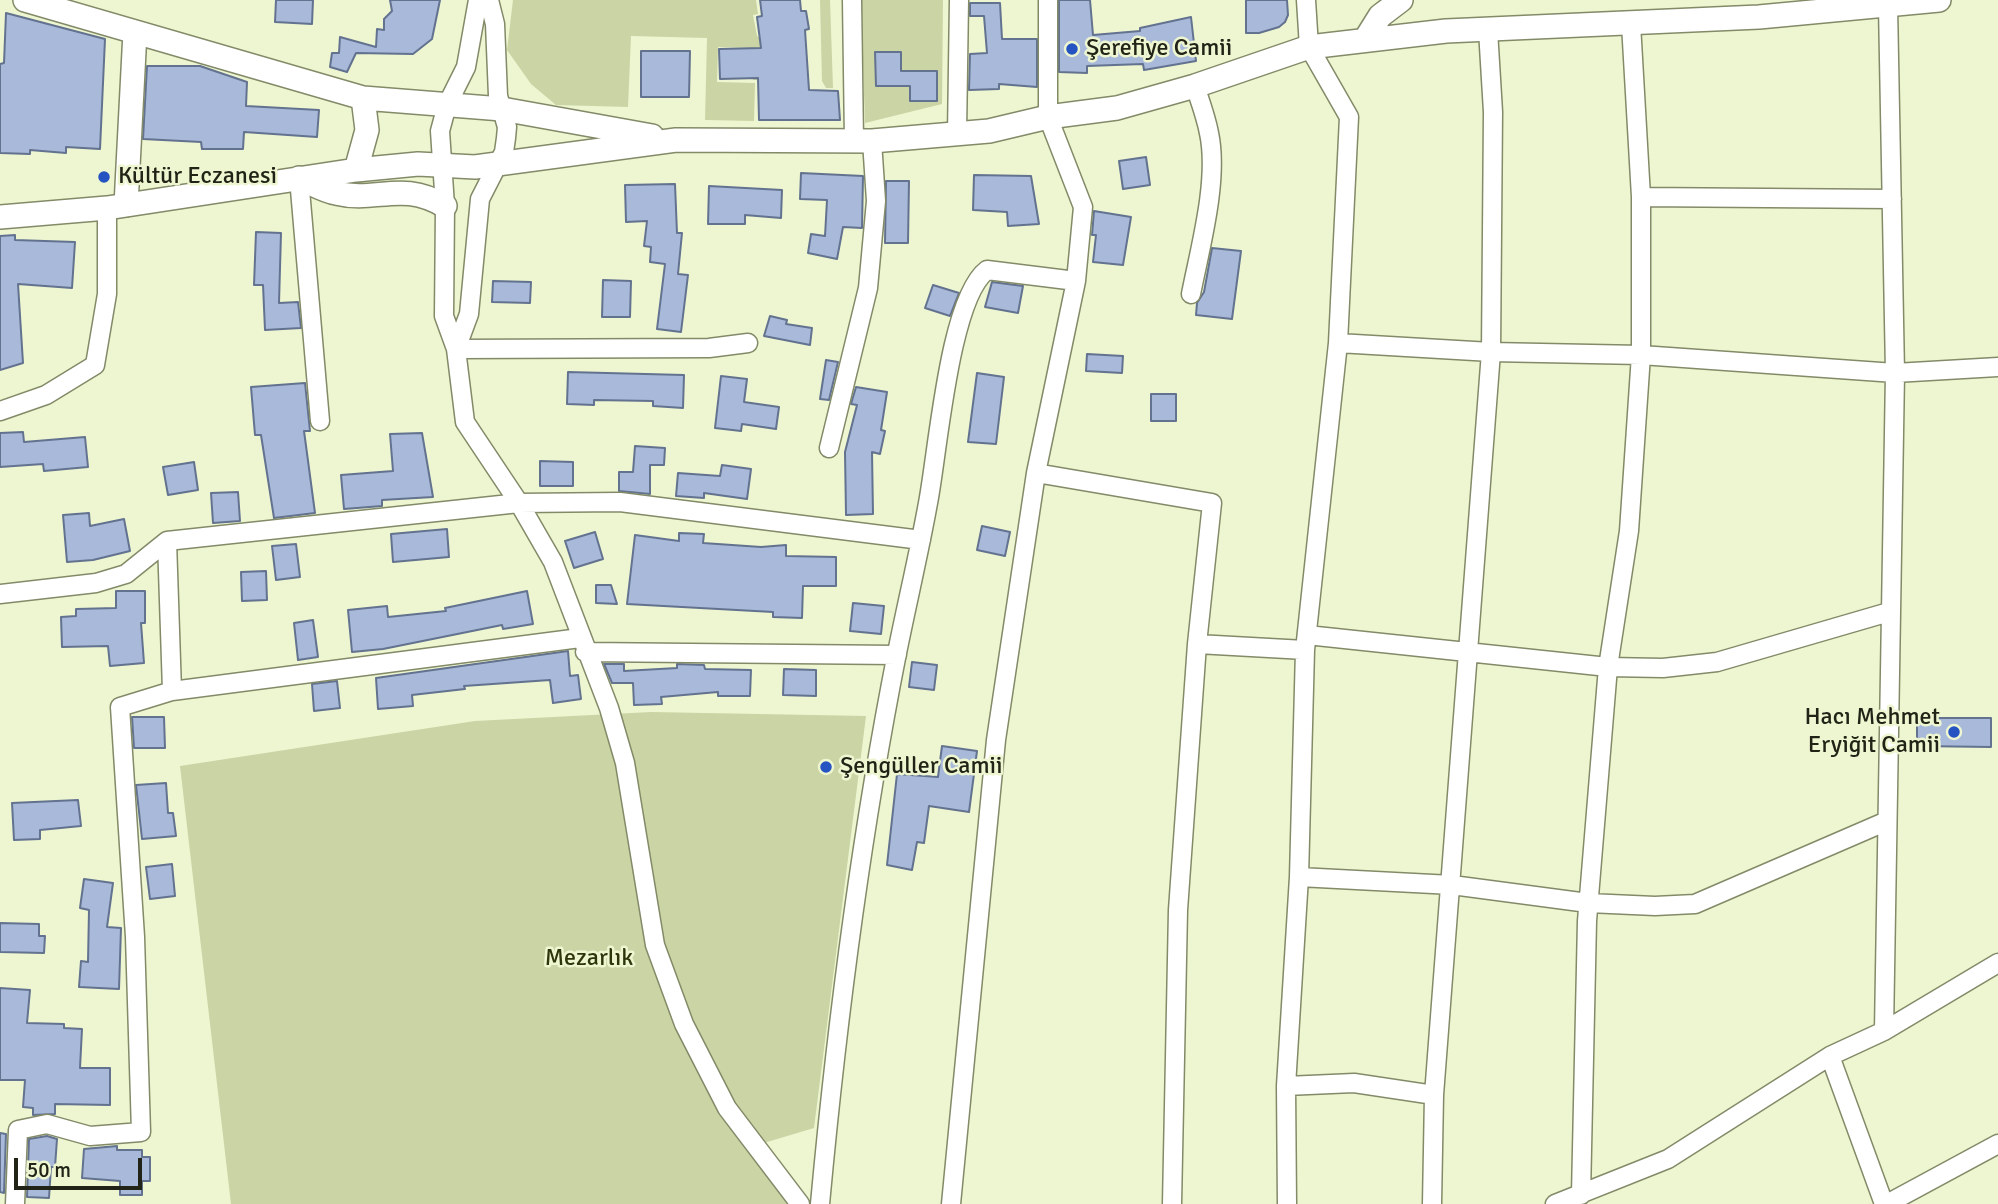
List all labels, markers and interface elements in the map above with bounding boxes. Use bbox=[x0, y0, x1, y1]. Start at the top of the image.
place label: Şerefiye Camii bbox=[1086, 35, 1232, 63]
marker: Şerefiye Camii bbox=[1064, 41, 1080, 57]
place label: Kültür Eczanesi bbox=[118, 163, 277, 191]
marker: Kültür Eczanesi bbox=[96, 169, 112, 185]
place label: Hacı Mehmet Eryiğit Camii bbox=[1804, 704, 1940, 760]
marker: Hacı Mehmet Eryiğit Camii bbox=[1946, 724, 1962, 740]
place label: Şengüller Camii bbox=[840, 753, 1003, 781]
marker: Şengüller Camii bbox=[818, 759, 834, 775]
park label: Mezarlık bbox=[545, 945, 633, 973]
scale bar bbox=[18, 1144, 145, 1188]
text: 50 m bbox=[27, 1157, 71, 1183]

